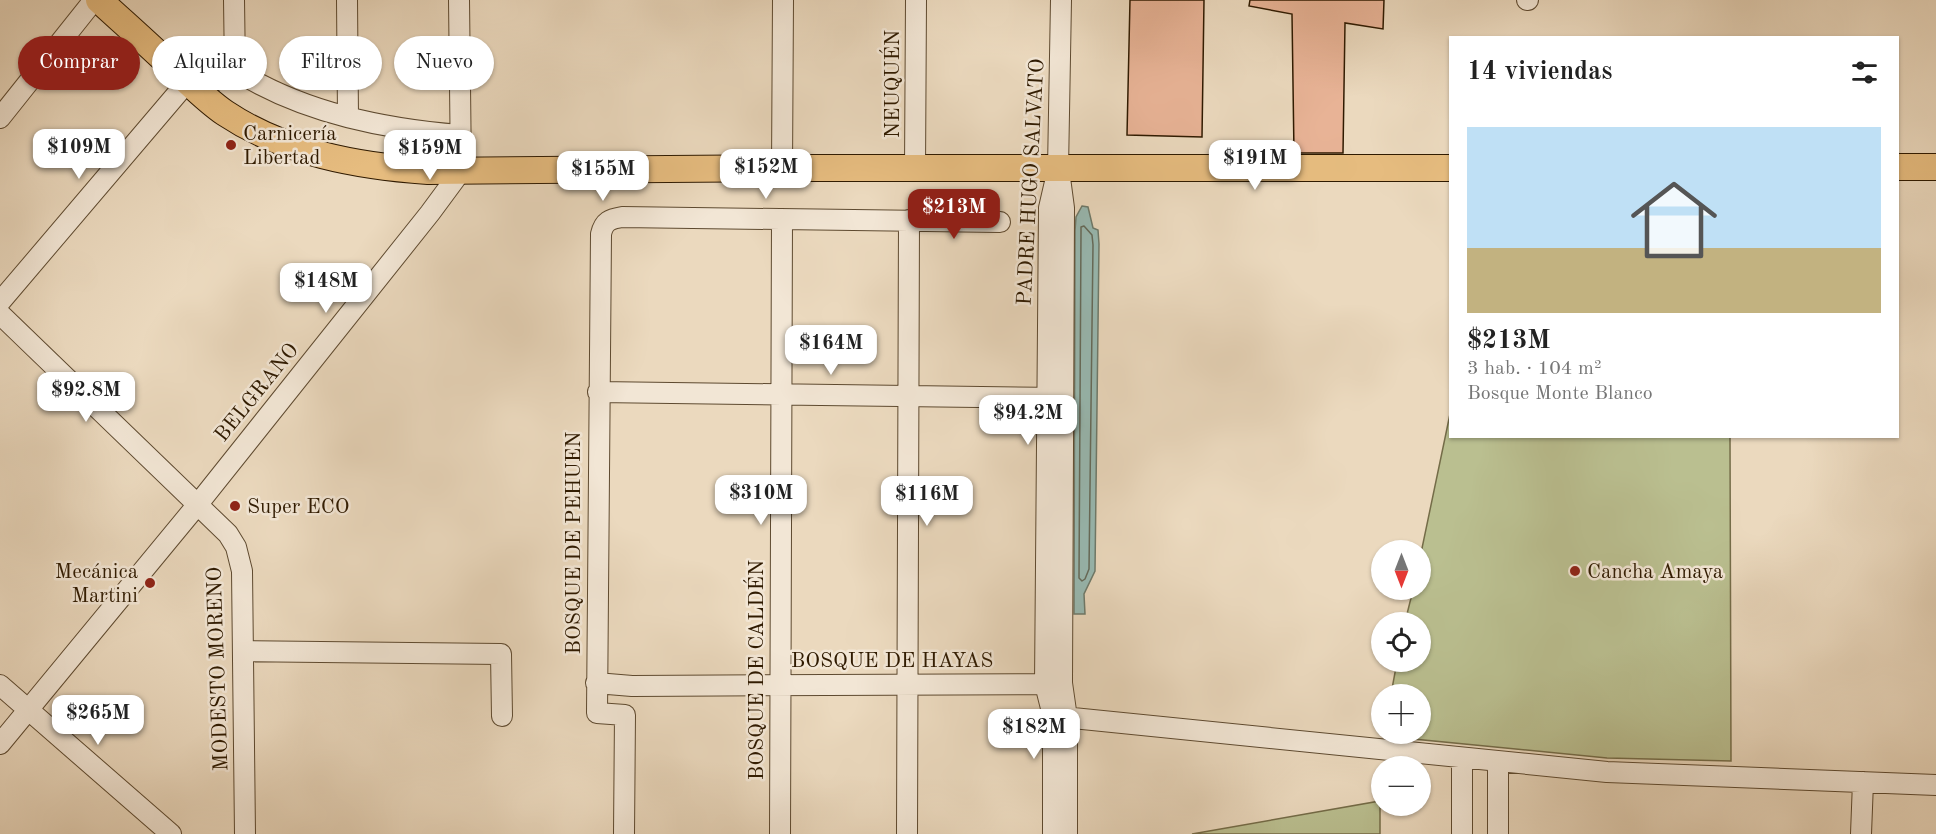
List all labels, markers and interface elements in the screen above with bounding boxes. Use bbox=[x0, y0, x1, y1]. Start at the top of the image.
street label: NEUQUÉN bbox=[879, 30, 904, 138]
chip: Comprar bbox=[18, 36, 140, 90]
chip: Alquilar bbox=[152, 36, 267, 90]
chip: Filtros bbox=[279, 36, 382, 90]
chip: Nuevo bbox=[394, 36, 494, 90]
icon: filters bbox=[1848, 56, 1881, 89]
street label: PADRE HUGO SALVATO bbox=[1015, 58, 1048, 306]
text: 14 viviendas bbox=[1467, 59, 1613, 85]
place label: Carnicería Libertad bbox=[243, 124, 337, 169]
pin: $109M bbox=[37, 129, 121, 180]
pin: $159M bbox=[388, 130, 472, 181]
text: $109M bbox=[47, 138, 111, 158]
marker: Carnicería Libertad bbox=[224, 138, 238, 152]
text: $159M bbox=[398, 139, 462, 159]
pin: $191M bbox=[1213, 140, 1297, 191]
pin: $152M bbox=[724, 149, 808, 200]
text: $191M bbox=[1223, 149, 1287, 169]
pin: $155M bbox=[561, 151, 645, 202]
text: $152M bbox=[734, 158, 798, 178]
text: $155M bbox=[571, 160, 635, 180]
icon: home bbox=[1620, 166, 1728, 274]
pin: $213M bbox=[912, 189, 996, 240]
text: $213M bbox=[922, 198, 986, 218]
pin: $148M bbox=[284, 263, 368, 314]
text: $148M bbox=[294, 272, 358, 292]
pin: $164M bbox=[789, 325, 873, 376]
text: $213M bbox=[1467, 328, 1550, 354]
text: $164M bbox=[799, 334, 863, 354]
street label: BELGRANO bbox=[211, 340, 303, 446]
text: 3 hab. · 104 m² bbox=[1467, 359, 1601, 379]
pin: $92.8M bbox=[37, 372, 135, 423]
text: $92.8M bbox=[51, 381, 121, 401]
text: Bosque Monte Blanco bbox=[1467, 384, 1653, 404]
pin: $94.2M bbox=[979, 395, 1077, 446]
text: $94.2M bbox=[993, 404, 1063, 424]
street label: BOSQUE DE PEHUEN bbox=[564, 432, 585, 654]
pin: $310M bbox=[719, 475, 803, 526]
pin: $116M bbox=[885, 476, 969, 527]
text: $310M bbox=[729, 484, 793, 504]
text: $116M bbox=[895, 485, 959, 505]
place label: Super ECO bbox=[247, 497, 350, 518]
marker: Super ECO bbox=[228, 499, 242, 513]
north arrow bbox=[1371, 540, 1431, 600]
map controls bbox=[1371, 540, 1431, 816]
street label: BOSQUE DE CALDÉN bbox=[743, 560, 768, 780]
place label: Mecánica Martini bbox=[55, 562, 138, 607]
place label: Cancha Amaya bbox=[1587, 562, 1723, 583]
marker: Cancha Amaya bbox=[1568, 564, 1582, 578]
street label: MODESTO MORENO bbox=[204, 566, 233, 771]
marker: Mecánica Martini bbox=[143, 576, 157, 590]
button: locate bbox=[1371, 612, 1431, 672]
street label: BOSQUE DE HAYAS bbox=[791, 651, 993, 672]
button: + bbox=[1371, 684, 1431, 744]
pin: $265M bbox=[56, 695, 140, 746]
text: $265M bbox=[66, 704, 130, 724]
pin: $182M bbox=[992, 709, 1076, 760]
text: $182M bbox=[1002, 718, 1066, 738]
button: − bbox=[1371, 756, 1431, 816]

